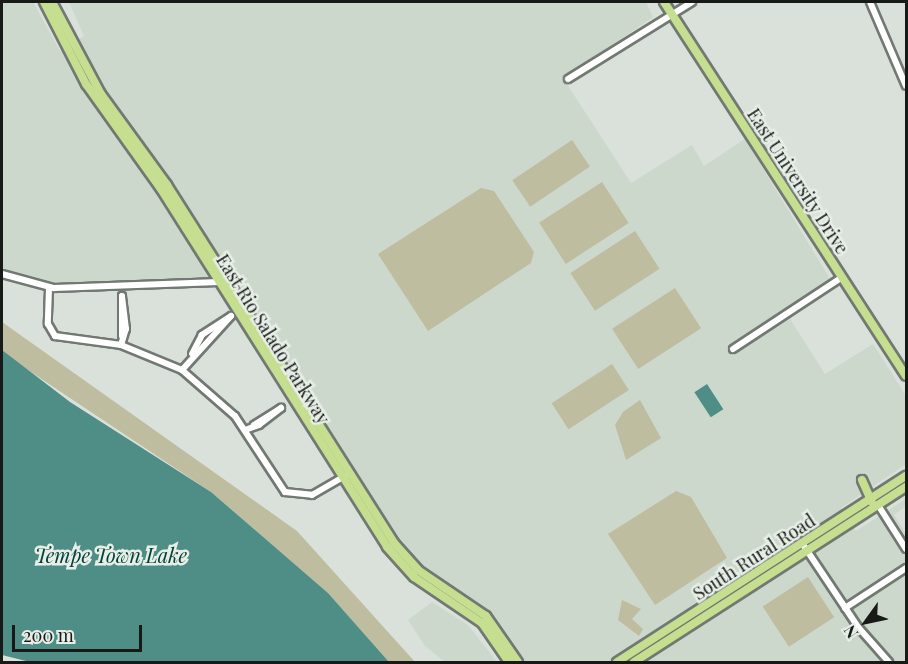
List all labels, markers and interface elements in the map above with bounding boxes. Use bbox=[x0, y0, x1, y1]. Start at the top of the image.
street label: East University Drive bbox=[743, 104, 853, 258]
street label: East Rio Salado Parkway bbox=[212, 250, 334, 428]
street label: South Rural Road bbox=[689, 510, 819, 604]
water label: Tempe Town Lake bbox=[35, 542, 187, 566]
north arrow bbox=[836, 592, 896, 652]
scale bar bbox=[15, 613, 146, 651]
text: N bbox=[839, 622, 862, 643]
text: 200 m bbox=[23, 623, 74, 647]

